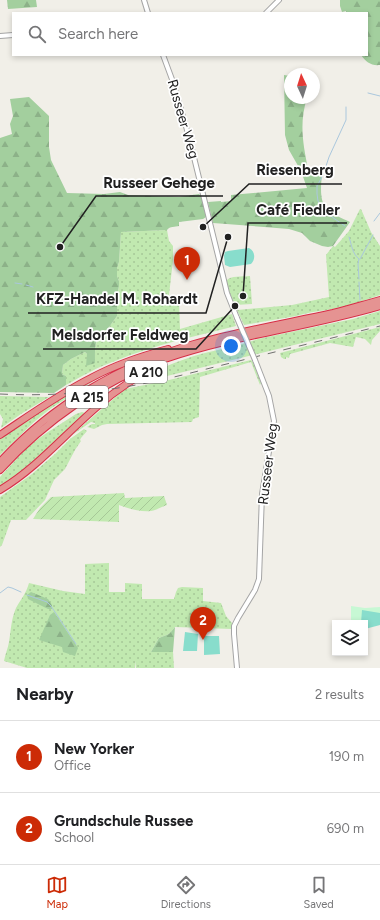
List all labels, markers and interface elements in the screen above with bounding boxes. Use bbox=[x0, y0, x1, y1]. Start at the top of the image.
search box bbox=[12, 12, 368, 56]
icon: search bbox=[26, 23, 48, 45]
text: Search here bbox=[58, 25, 138, 43]
north arrow bbox=[284, 68, 320, 104]
street label: Russeer Weg bbox=[164, 77, 202, 161]
callout: Riesenberg bbox=[249, 157, 342, 184]
text: Riesenberg bbox=[256, 161, 334, 179]
callout: Russeer Gehege bbox=[96, 169, 223, 196]
text: Russeer Gehege bbox=[103, 174, 216, 192]
callout: Café Fiedler bbox=[248, 196, 347, 223]
text: Café Fiedler bbox=[256, 201, 340, 219]
pin: 1 bbox=[174, 247, 200, 280]
callout: KFZ-Handel M. Rohardt bbox=[28, 286, 206, 313]
text: KFZ-Handel M. Rohardt bbox=[36, 290, 198, 308]
callout: Melsdorfer Feldweg bbox=[43, 322, 196, 349]
text: Melsdorfer Feldweg bbox=[51, 326, 189, 344]
your location bbox=[221, 336, 241, 356]
road number: A 210 bbox=[125, 361, 167, 383]
road number: A 215 bbox=[66, 386, 108, 408]
street label: Russeer Weg bbox=[255, 422, 281, 506]
pin: 2 bbox=[190, 607, 216, 640]
map controls bbox=[332, 620, 368, 656]
button: layers bbox=[332, 620, 368, 656]
text: Nearby bbox=[16, 684, 74, 704]
text: 2 results bbox=[315, 687, 364, 702]
text: New Yorker bbox=[54, 740, 134, 758]
text: 1 bbox=[26, 749, 32, 764]
text: 190 m bbox=[329, 749, 364, 764]
text: Office bbox=[54, 758, 91, 773]
text: Grundschule Russee bbox=[54, 812, 193, 830]
text: 2 bbox=[25, 821, 33, 836]
text: 690 m bbox=[327, 821, 364, 836]
text: School bbox=[54, 830, 94, 845]
tab: Map bbox=[46, 874, 68, 911]
tab: Directions bbox=[161, 874, 211, 911]
tab: Saved bbox=[303, 874, 334, 911]

